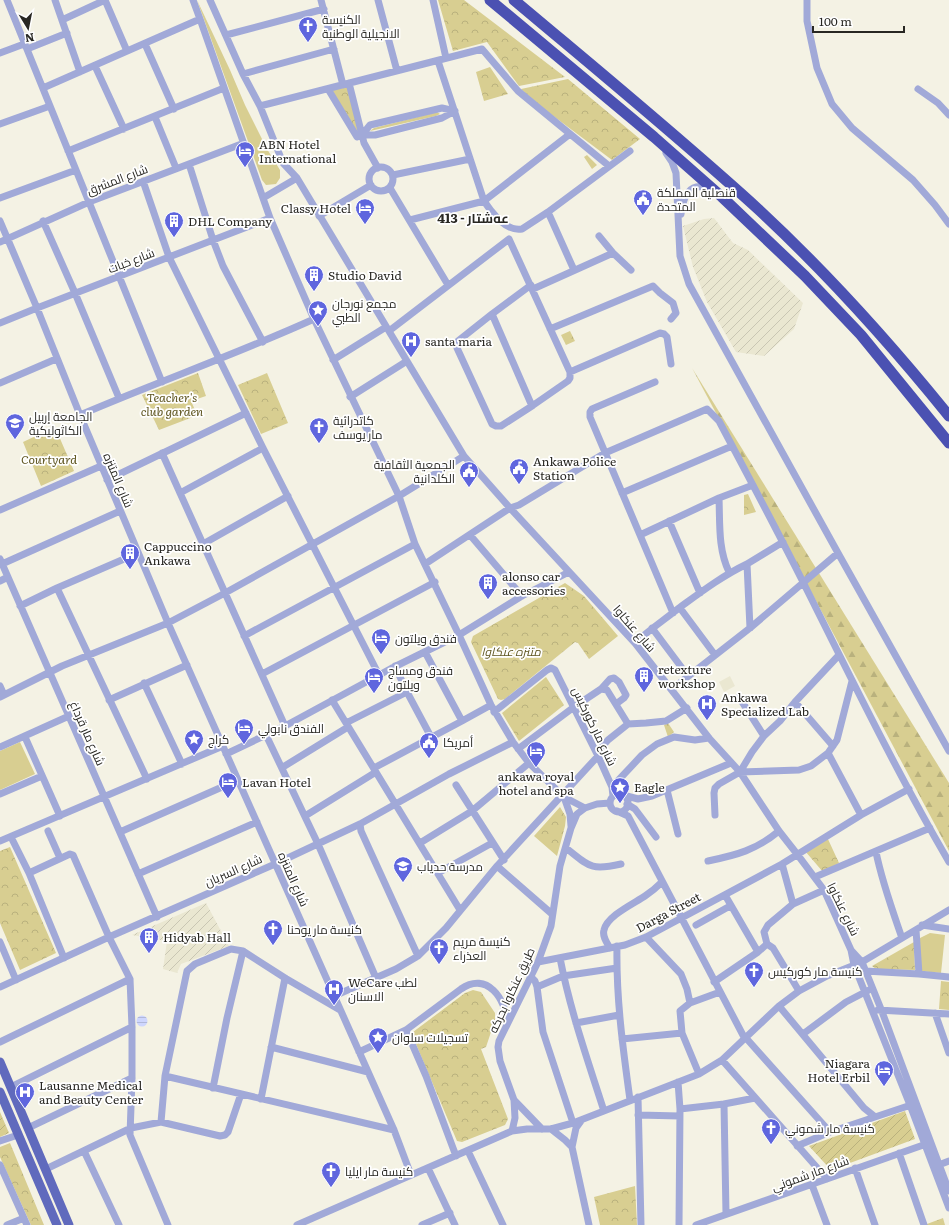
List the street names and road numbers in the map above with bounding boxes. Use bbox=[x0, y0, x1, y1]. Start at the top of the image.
street label: شارع المشرق bbox=[84, 159, 150, 199]
street label: شارع خبات bbox=[105, 243, 157, 277]
street label: شارع المتنزه bbox=[99, 450, 139, 510]
street label: شارع عنكاوا bbox=[609, 600, 661, 656]
street label: شارع مار كوركيس bbox=[568, 683, 622, 769]
street label: شارع مار قرداغ bbox=[66, 698, 110, 768]
street label: شارع السريان bbox=[201, 849, 265, 891]
street label: شارع المتنزه bbox=[274, 849, 314, 909]
street label: شارع عنكاوا bbox=[823, 879, 865, 939]
street label: Darga Street bbox=[632, 887, 704, 937]
street label: طريق عنكاوا بحركه bbox=[483, 944, 539, 1036]
street label: شارع مار شموني bbox=[769, 1151, 852, 1197]

